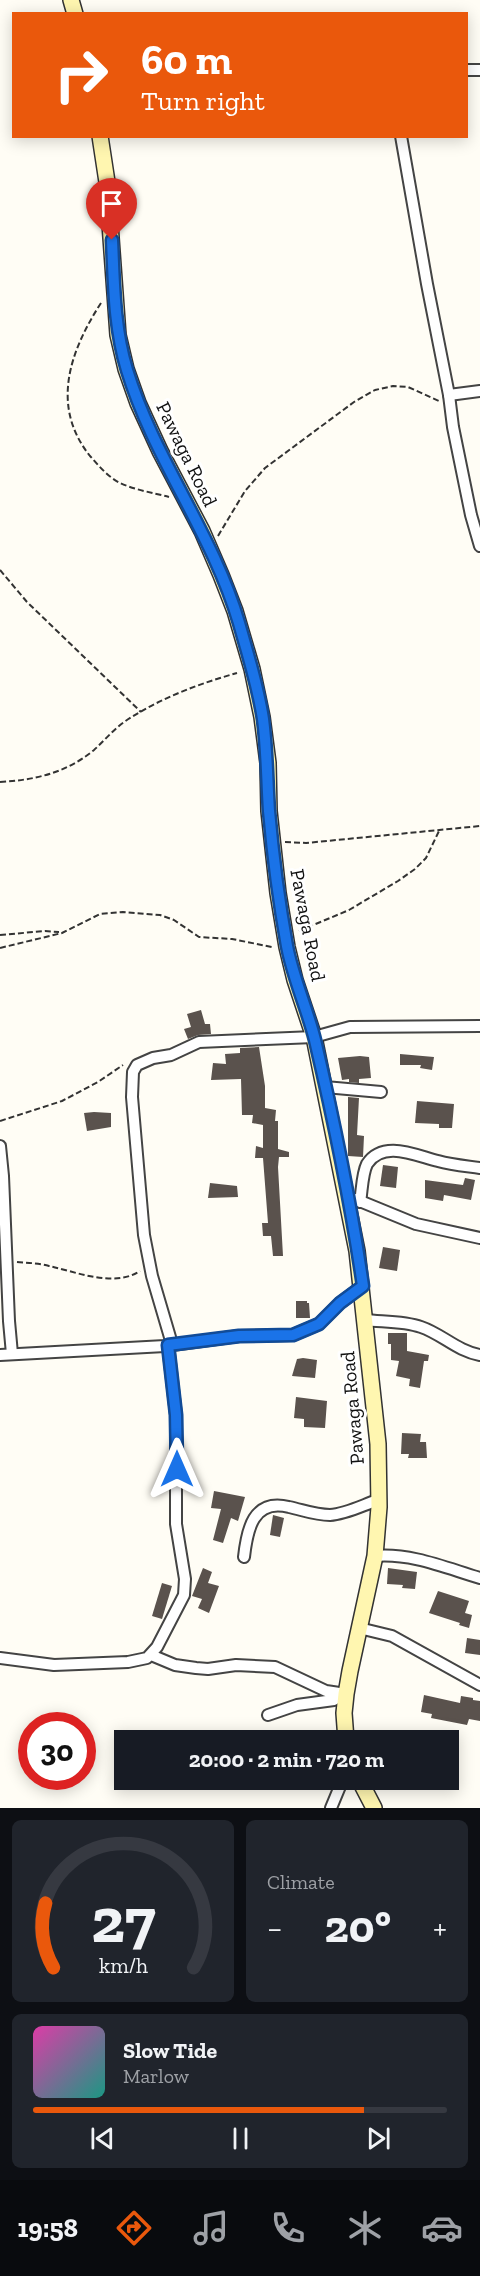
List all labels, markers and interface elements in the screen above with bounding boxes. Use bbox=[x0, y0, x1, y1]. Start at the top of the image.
text: 60 m bbox=[141, 34, 232, 85]
icon: right bbox=[42, 36, 120, 114]
text: Turn right bbox=[141, 85, 265, 117]
pin bbox=[86, 178, 137, 240]
icon: arrive bbox=[95, 187, 128, 220]
street label: Pawaga Road bbox=[151, 398, 223, 510]
street label: Pawaga Road bbox=[285, 867, 331, 983]
street label: Pawaga Road bbox=[335, 1350, 369, 1466]
position arrow bbox=[145, 1437, 209, 1501]
speed limit sign: 30 bbox=[18, 1712, 96, 1790]
text: 20:00 · 2 min · 720 m bbox=[189, 1746, 384, 1773]
text: Climate bbox=[267, 1870, 335, 1894]
text: 27 bbox=[91, 1883, 155, 1958]
text: 20° bbox=[325, 1900, 391, 1954]
text: − bbox=[267, 1908, 282, 1947]
text: + bbox=[433, 1908, 447, 1947]
text: km/h bbox=[99, 1953, 147, 1978]
text: Slow Tide bbox=[123, 2037, 217, 2064]
text: Marlow bbox=[123, 2064, 189, 2088]
icon: previous bbox=[86, 2122, 119, 2155]
icon: pause bbox=[224, 2122, 257, 2155]
icon: next bbox=[362, 2122, 395, 2155]
icon: directions bbox=[113, 2207, 155, 2249]
icon: music bbox=[190, 2207, 232, 2249]
icon: phone bbox=[267, 2207, 309, 2249]
icon: climate bbox=[344, 2207, 386, 2249]
icon: car bbox=[421, 2207, 463, 2249]
text: 19:58 bbox=[17, 2212, 78, 2244]

